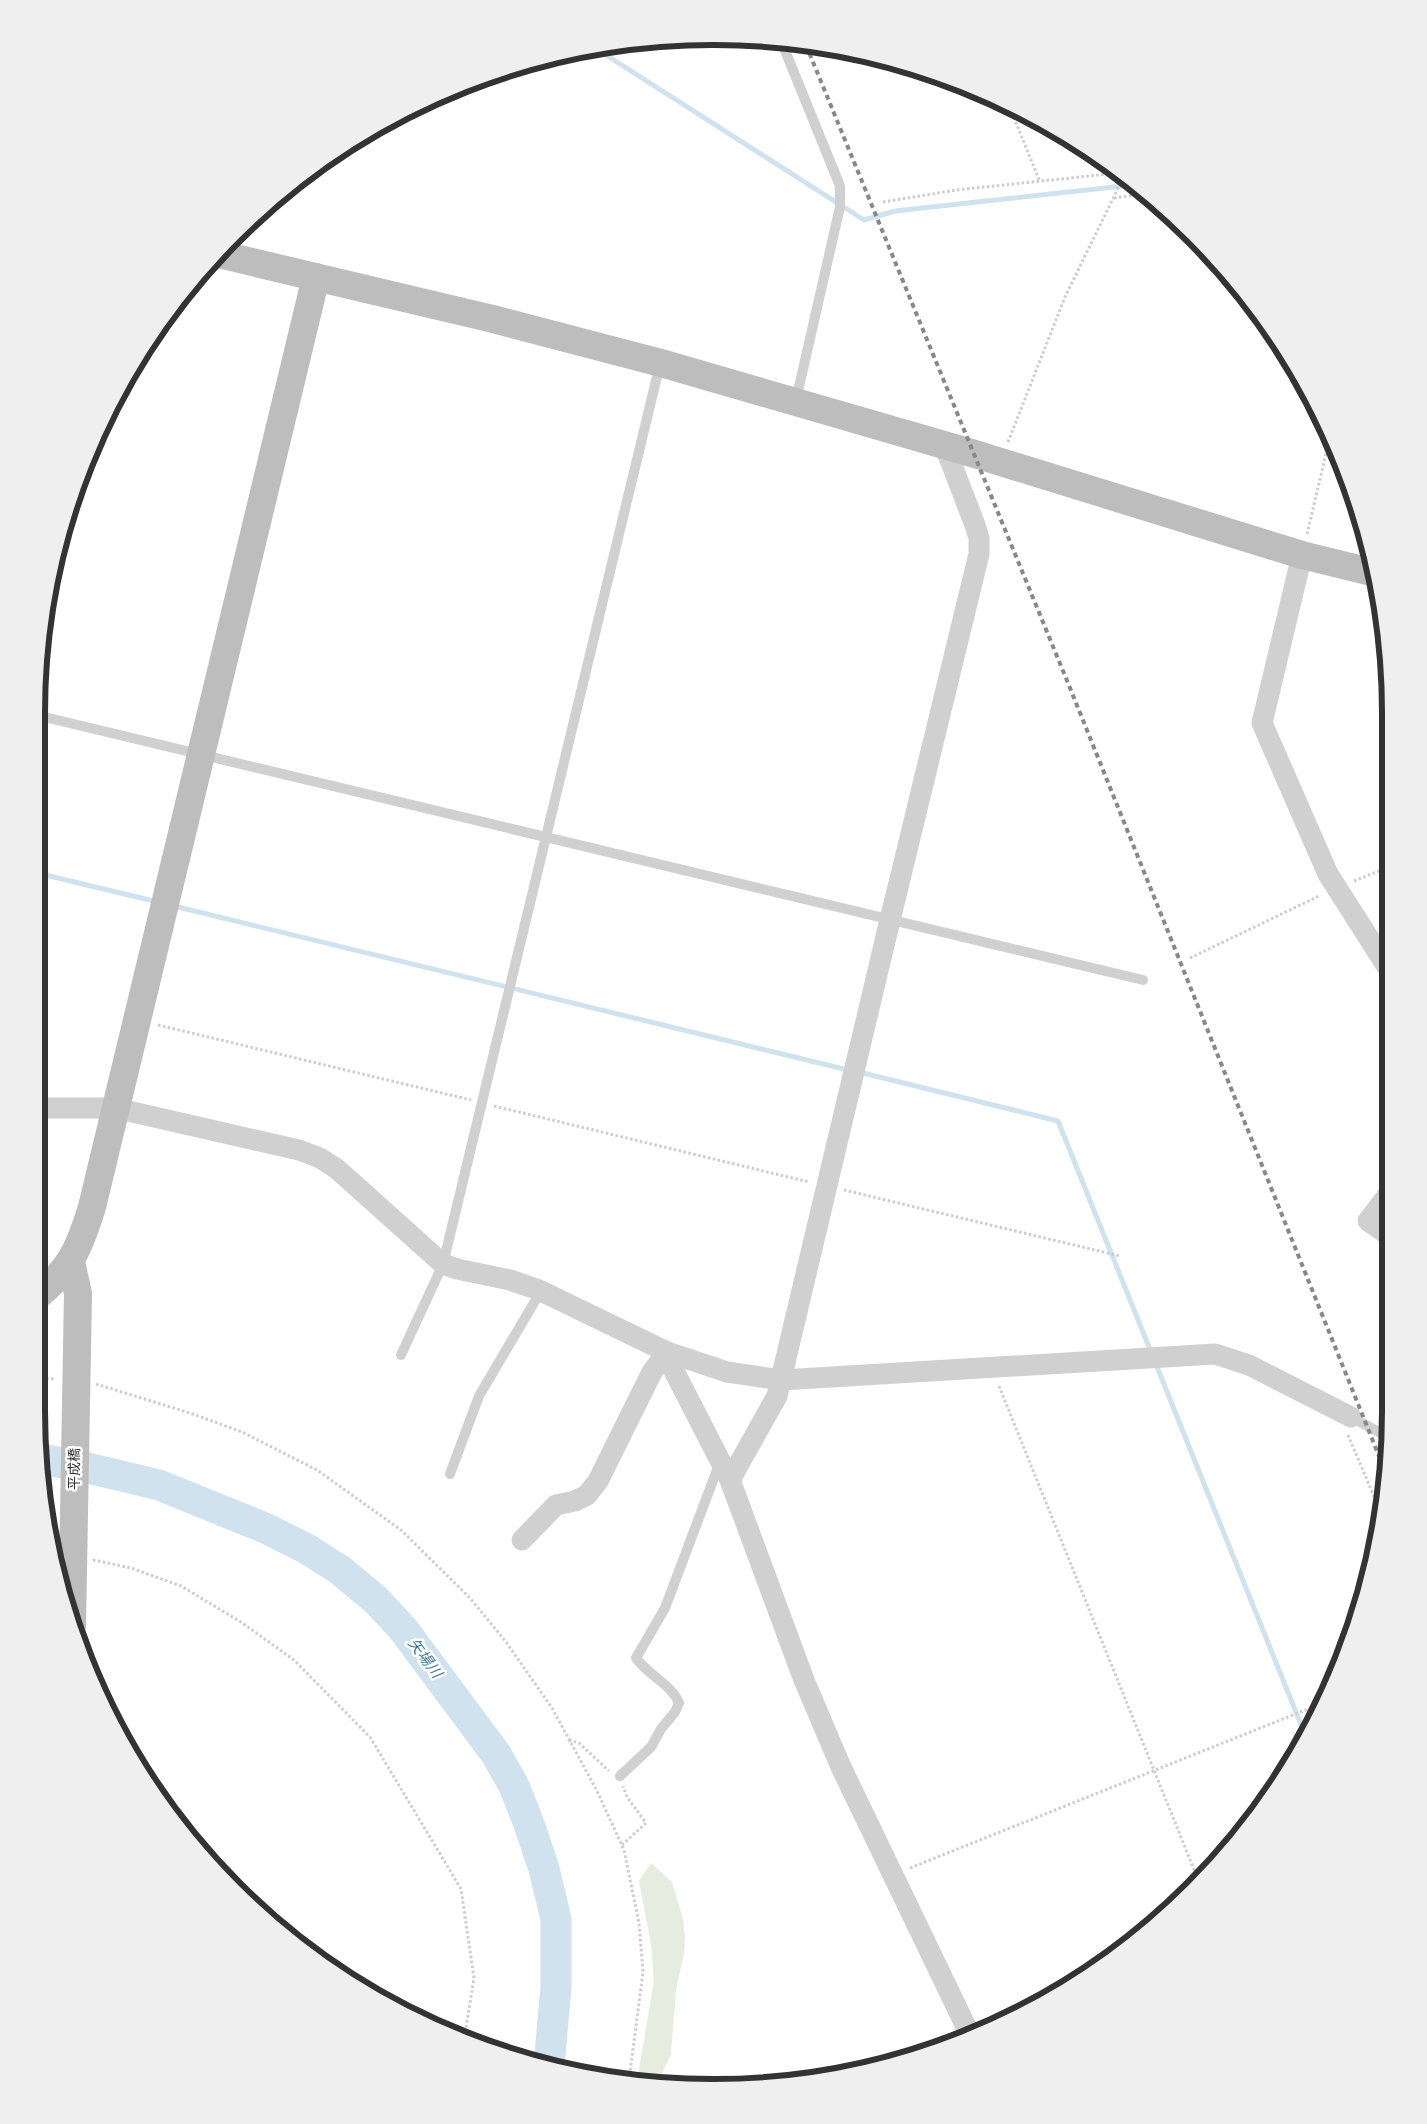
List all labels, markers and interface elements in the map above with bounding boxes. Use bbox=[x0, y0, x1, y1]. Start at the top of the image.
street label: 平成橋 bbox=[66, 1448, 83, 1490]
water label: 矢場川 bbox=[404, 1635, 447, 1683]

